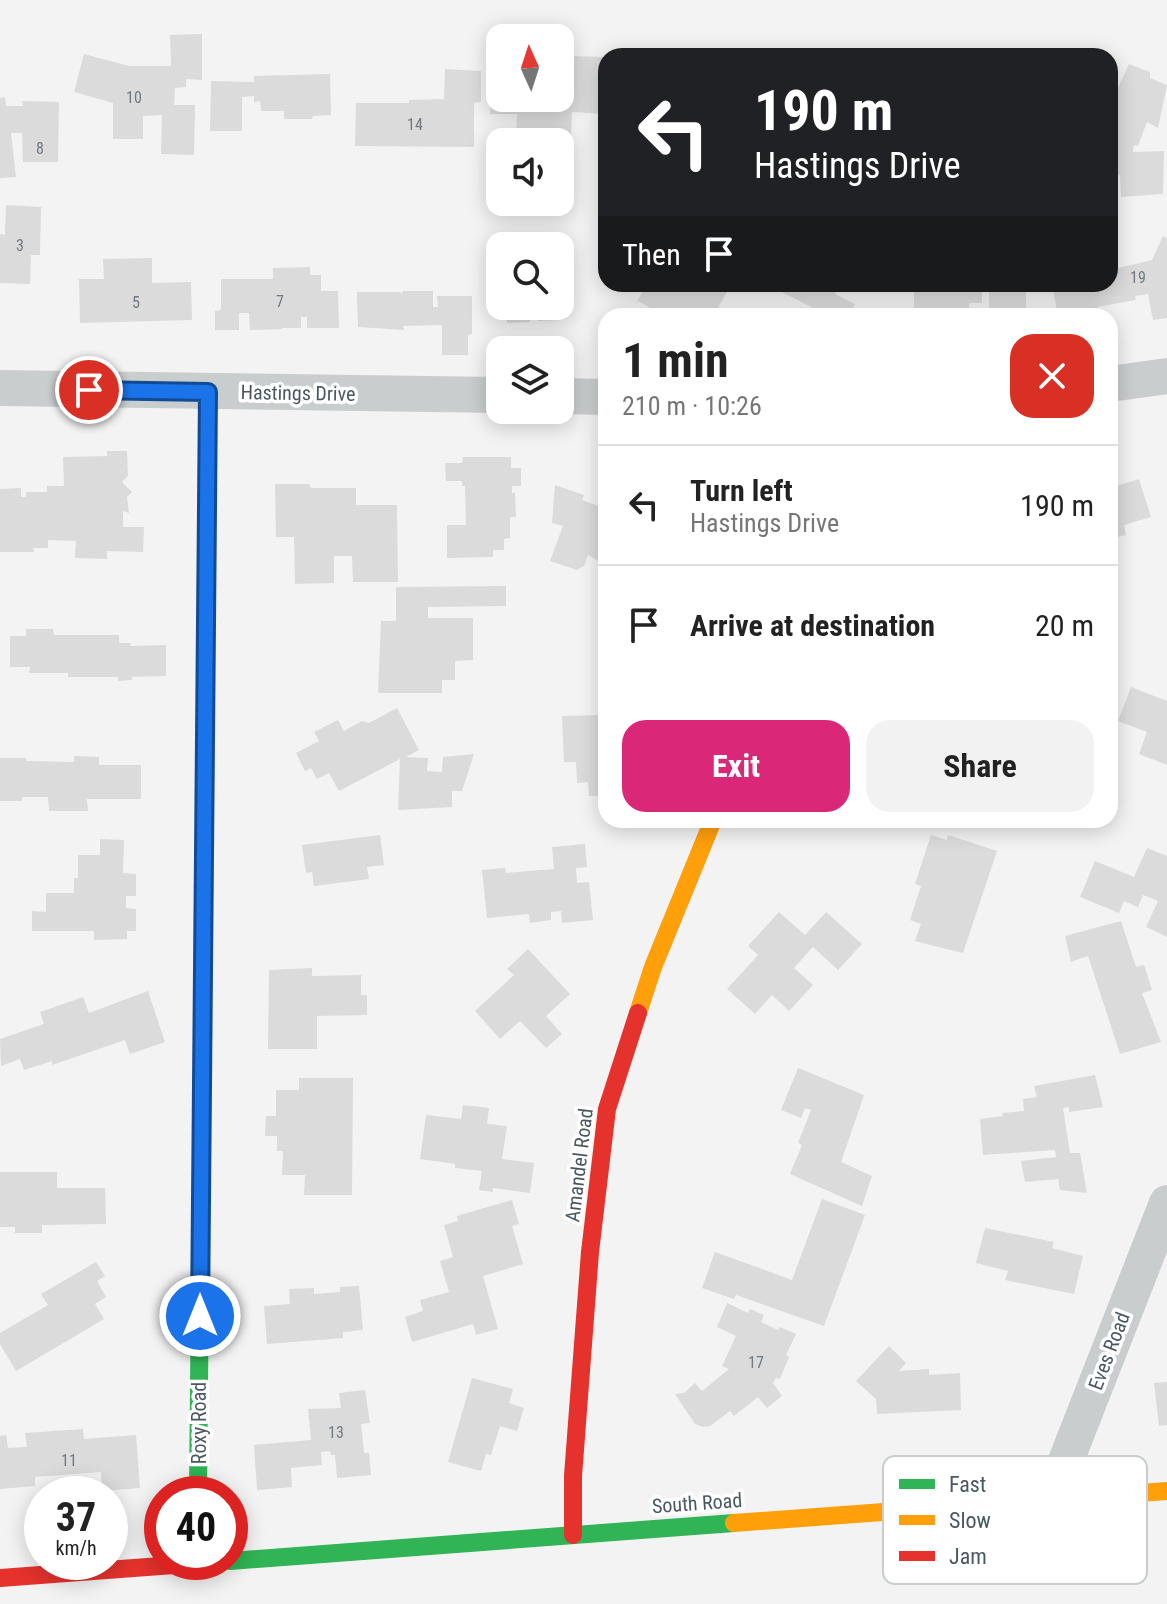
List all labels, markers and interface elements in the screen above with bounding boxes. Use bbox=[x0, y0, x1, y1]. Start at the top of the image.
north arrow bbox=[486, 24, 574, 112]
map controls bbox=[486, 24, 574, 424]
text: 190 m bbox=[754, 78, 893, 144]
icon: left bbox=[622, 80, 726, 184]
house number: 10 bbox=[126, 88, 142, 107]
house number: 14 bbox=[407, 115, 423, 134]
button: sound bbox=[486, 128, 574, 216]
house number: 8 bbox=[36, 139, 44, 158]
text: Hastings Drive bbox=[754, 145, 961, 187]
button: search bbox=[486, 232, 574, 320]
icon: arrive bbox=[697, 232, 741, 276]
house number: 3 bbox=[16, 236, 24, 255]
text: Then bbox=[622, 237, 681, 272]
house number: 19 bbox=[1130, 268, 1146, 287]
house number: 7 bbox=[276, 292, 284, 311]
house number: 5 bbox=[132, 293, 140, 312]
text: 1 min bbox=[622, 332, 729, 389]
button: close bbox=[1010, 334, 1094, 418]
button: layers bbox=[486, 336, 574, 424]
pin bbox=[55, 356, 123, 424]
icon: arrive bbox=[67, 368, 111, 412]
street label: Hastings Drive bbox=[240, 380, 356, 406]
text: 210 m · 10:26 bbox=[622, 391, 762, 421]
text: Turn left bbox=[690, 473, 793, 508]
icon: left bbox=[622, 483, 666, 527]
text: 190 m bbox=[1020, 488, 1094, 523]
text: Hastings Drive bbox=[690, 508, 839, 538]
icon: arrive bbox=[622, 603, 666, 647]
text: Arrive at destination bbox=[690, 608, 935, 643]
text: 20 m bbox=[1035, 608, 1094, 643]
button: Exit bbox=[622, 720, 850, 812]
button: Share bbox=[866, 720, 1094, 812]
street label: Amandel Road bbox=[560, 1107, 598, 1223]
position arrow bbox=[158, 1274, 242, 1358]
street label: Eves Road bbox=[1083, 1309, 1135, 1393]
house number: 17 bbox=[748, 1353, 764, 1372]
street label: Roxy Road bbox=[187, 1382, 211, 1464]
house number: 13 bbox=[328, 1423, 344, 1442]
house number: 11 bbox=[61, 1451, 77, 1470]
legend bbox=[883, 1456, 1147, 1584]
text: Fast bbox=[949, 1472, 986, 1497]
speed limit sign: 40 bbox=[144, 1476, 248, 1580]
street label: South Road bbox=[651, 1488, 743, 1518]
text: 37 bbox=[56, 1494, 96, 1541]
text: Slow bbox=[949, 1508, 991, 1533]
text: km/h bbox=[55, 1536, 97, 1560]
text: Jam bbox=[949, 1544, 987, 1569]

